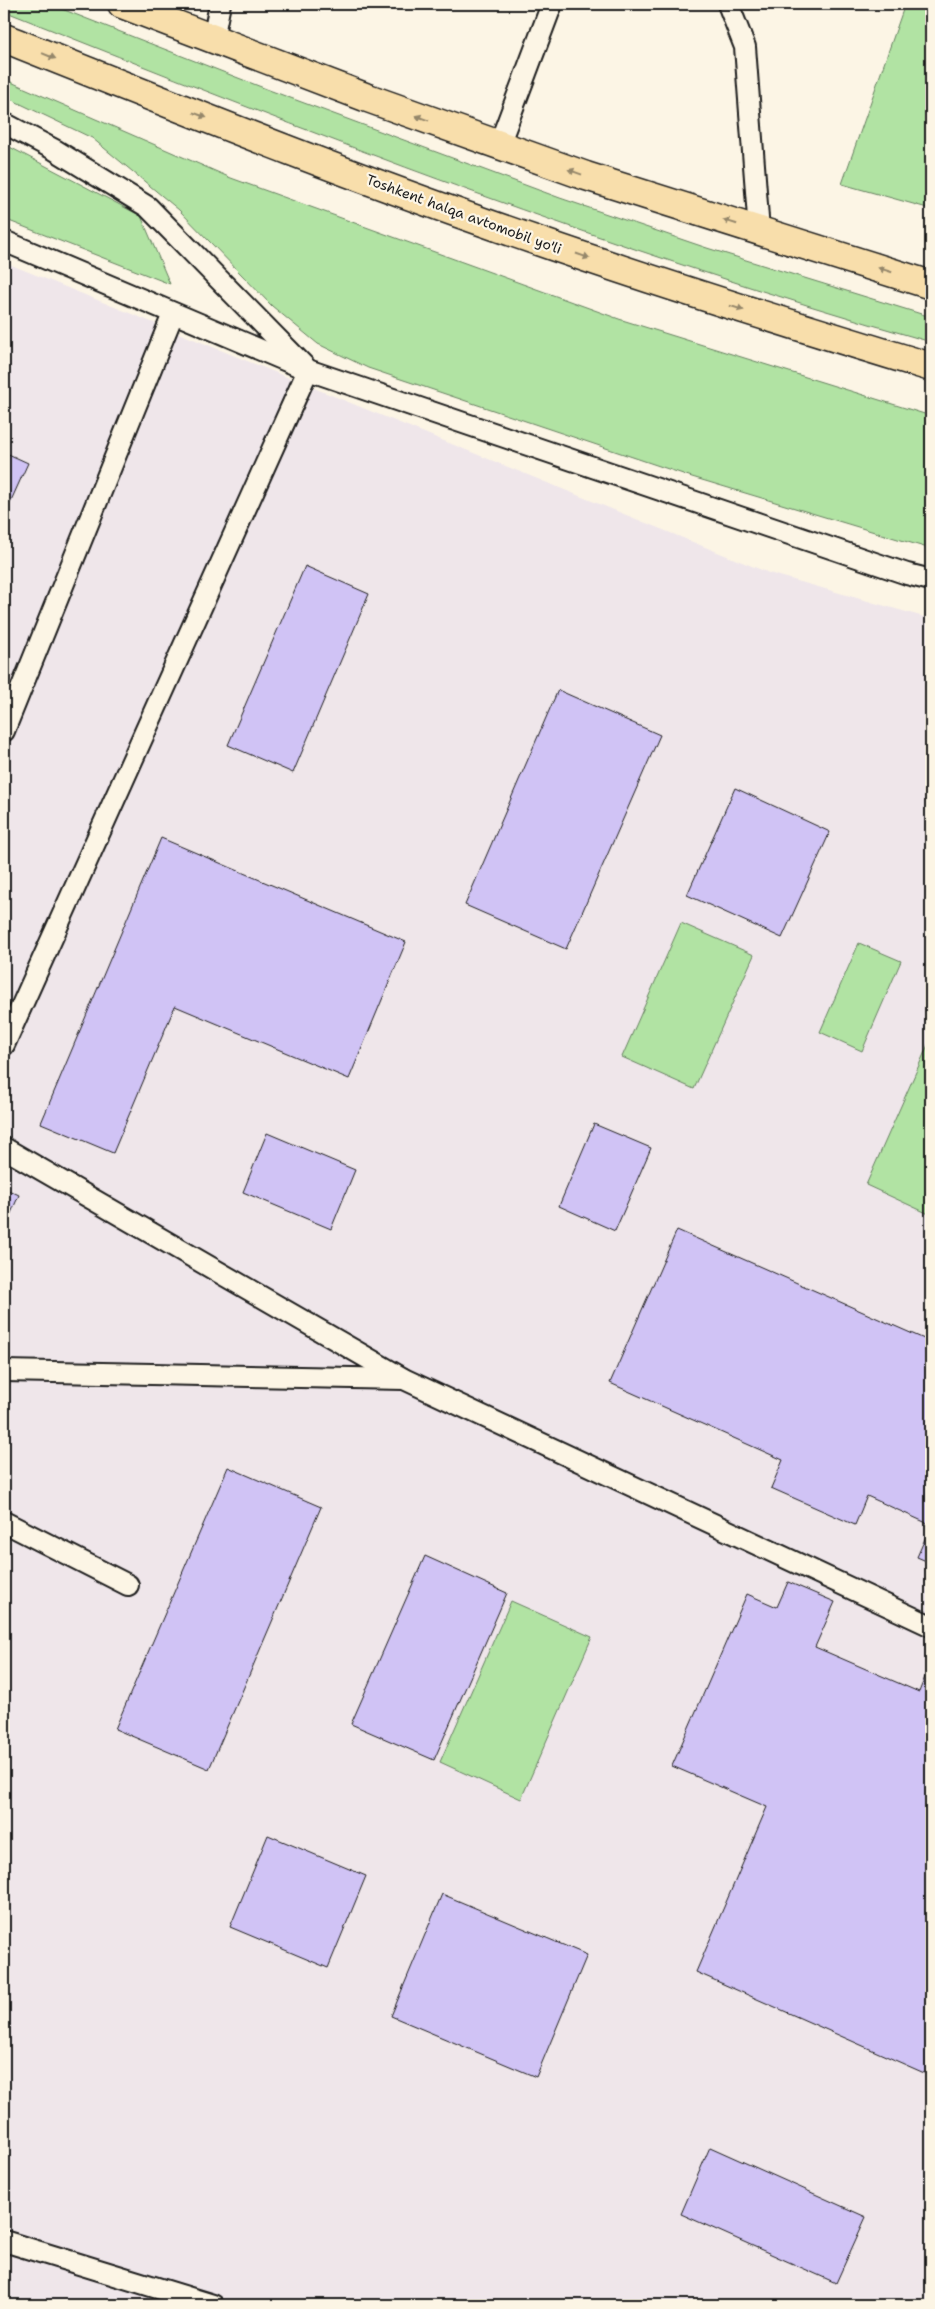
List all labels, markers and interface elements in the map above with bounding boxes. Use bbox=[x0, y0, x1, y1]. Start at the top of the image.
one-way arrow bbox=[42, 52, 57, 60]
one-way arrow bbox=[193, 112, 207, 120]
one-way arrow bbox=[414, 113, 429, 121]
one-way arrow bbox=[567, 168, 582, 176]
street label: Toshkent halqa avtomobil yo'li bbox=[364, 170, 564, 258]
one-way arrow bbox=[722, 217, 737, 225]
one-way arrow bbox=[575, 253, 590, 260]
one-way arrow bbox=[877, 266, 892, 274]
one-way arrow bbox=[729, 304, 744, 312]

